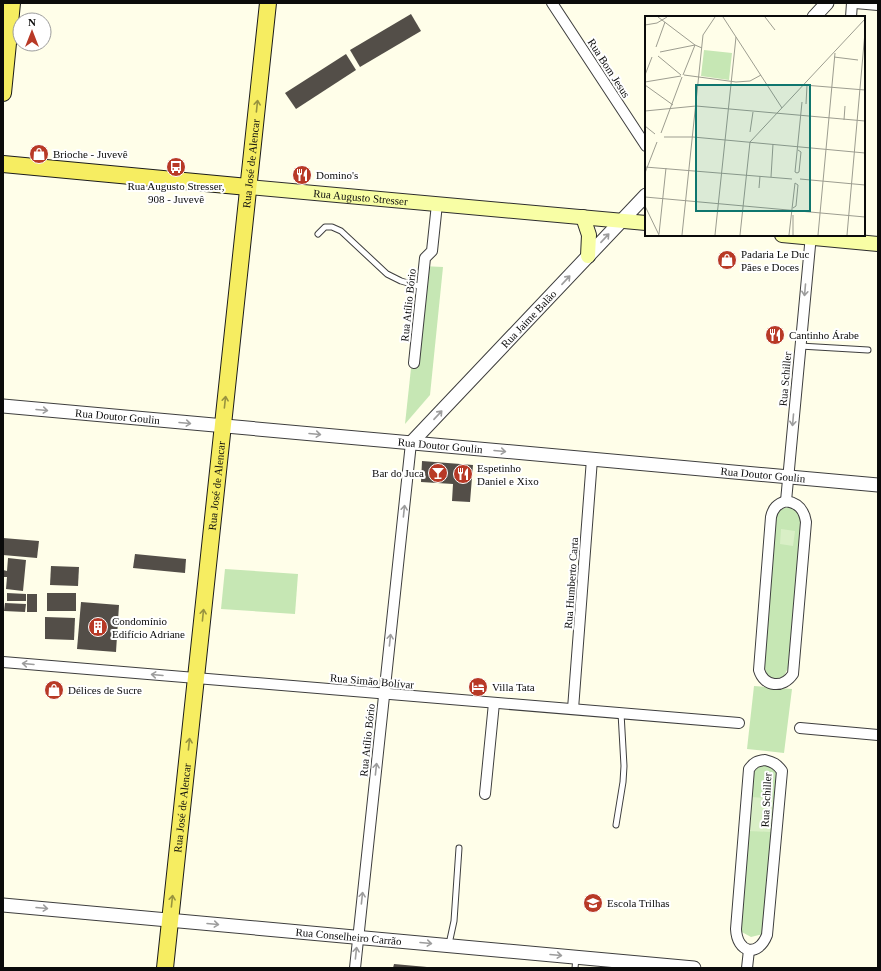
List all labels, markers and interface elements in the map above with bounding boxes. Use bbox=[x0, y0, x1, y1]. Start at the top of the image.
north arrow bbox=[12, 12, 52, 52]
text: N bbox=[28, 16, 36, 28]
inset map bbox=[645, 16, 865, 236]
street label: Rua Bom Jesus bbox=[585, 36, 633, 100]
one-way arrow bbox=[253, 100, 261, 113]
street label: Rua José de Alencar bbox=[240, 118, 262, 209]
shop icon: Brioche - Juvevê bbox=[28, 143, 50, 165]
place label: Brioche - Juvevê bbox=[53, 148, 128, 160]
bus stop icon: Rua Augusto Stresser, 908 - Juvevê bbox=[165, 156, 187, 178]
restaurant icon: Domino's bbox=[291, 164, 313, 186]
place label: Domino's bbox=[316, 169, 358, 181]
place label: Rua Augusto Stresser, 908 - Juvevê bbox=[127, 180, 225, 205]
street label: Rua Augusto Stresser bbox=[313, 187, 409, 207]
one-way arrow bbox=[600, 233, 610, 243]
place label: Padaria Le Duc Pães e Doces bbox=[741, 248, 810, 273]
shop icon: Padaria Le Duc Pães e Doces bbox=[716, 249, 738, 271]
street label: Rua Atílio Bório bbox=[398, 267, 418, 342]
one-way arrow bbox=[561, 275, 570, 285]
one-way arrow bbox=[802, 283, 809, 296]
street label: Rua Jaime Balão bbox=[499, 287, 559, 350]
restaurant icon: Cantinho Árabe bbox=[764, 324, 786, 346]
place label: Cantinho Árabe bbox=[789, 329, 859, 341]
street label: Rua Schiller bbox=[777, 351, 793, 407]
one-way arrow bbox=[222, 396, 229, 409]
one-way arrow bbox=[35, 406, 48, 413]
street label: Rua Doutor Goulin bbox=[75, 407, 161, 426]
one-way arrow bbox=[433, 410, 443, 420]
one-way arrow bbox=[790, 413, 797, 426]
one-way arrow bbox=[178, 419, 191, 426]
one-way arrow bbox=[308, 431, 321, 438]
street label: Rua Doutor Goulin bbox=[397, 436, 484, 455]
street label: Rua José de Alencar bbox=[206, 440, 227, 531]
one-way arrow bbox=[493, 447, 506, 455]
bar icon: Bar do Juca bbox=[427, 462, 449, 484]
place label: Espetinho Daniel e Xixo bbox=[477, 462, 539, 487]
restaurant icon: Espetinho Daniel e Xixo bbox=[452, 463, 474, 485]
street label: Rua Doutor Goulin bbox=[720, 465, 806, 484]
place label: Bar do Juca bbox=[372, 467, 424, 479]
one-way arrow bbox=[400, 505, 408, 518]
street label: Rua Humberto Carta bbox=[562, 537, 580, 629]
one-way arrow bbox=[199, 609, 206, 622]
place label: Condomínio Edifício Adriane bbox=[112, 615, 185, 640]
building icon: Condomínio Edifício Adriane bbox=[87, 616, 109, 638]
one-way arrow bbox=[386, 634, 394, 647]
one-way arrow bbox=[22, 660, 35, 667]
one-way arrow bbox=[151, 671, 164, 678]
street label: Rua Simão Bolívar bbox=[329, 671, 415, 691]
hotel icon: Villa Tata bbox=[467, 676, 489, 698]
shop icon: Délices de Sucre bbox=[43, 679, 65, 701]
place label: Villa Tata bbox=[492, 681, 535, 693]
place label: Délices de Sucre bbox=[68, 684, 142, 696]
street label: Rua Atílio Bório bbox=[357, 702, 377, 777]
one-way arrow bbox=[185, 738, 193, 751]
street label: Rua José de Alencar bbox=[171, 762, 193, 853]
one-way arrow bbox=[373, 763, 380, 776]
street label: Rua Schiller bbox=[759, 772, 773, 828]
one-way arrow bbox=[359, 892, 366, 905]
school or university icon: Escola Trilhas bbox=[582, 892, 604, 914]
one-way arrow bbox=[168, 895, 176, 908]
place label: Escola Trilhas bbox=[607, 897, 670, 909]
one-way arrow bbox=[35, 905, 48, 912]
one-way arrow bbox=[206, 920, 219, 928]
street label: Rua Conselheiro Carrão bbox=[295, 926, 403, 947]
one-way arrow bbox=[419, 940, 432, 947]
one-way arrow bbox=[353, 947, 360, 960]
one-way arrow bbox=[549, 952, 562, 959]

